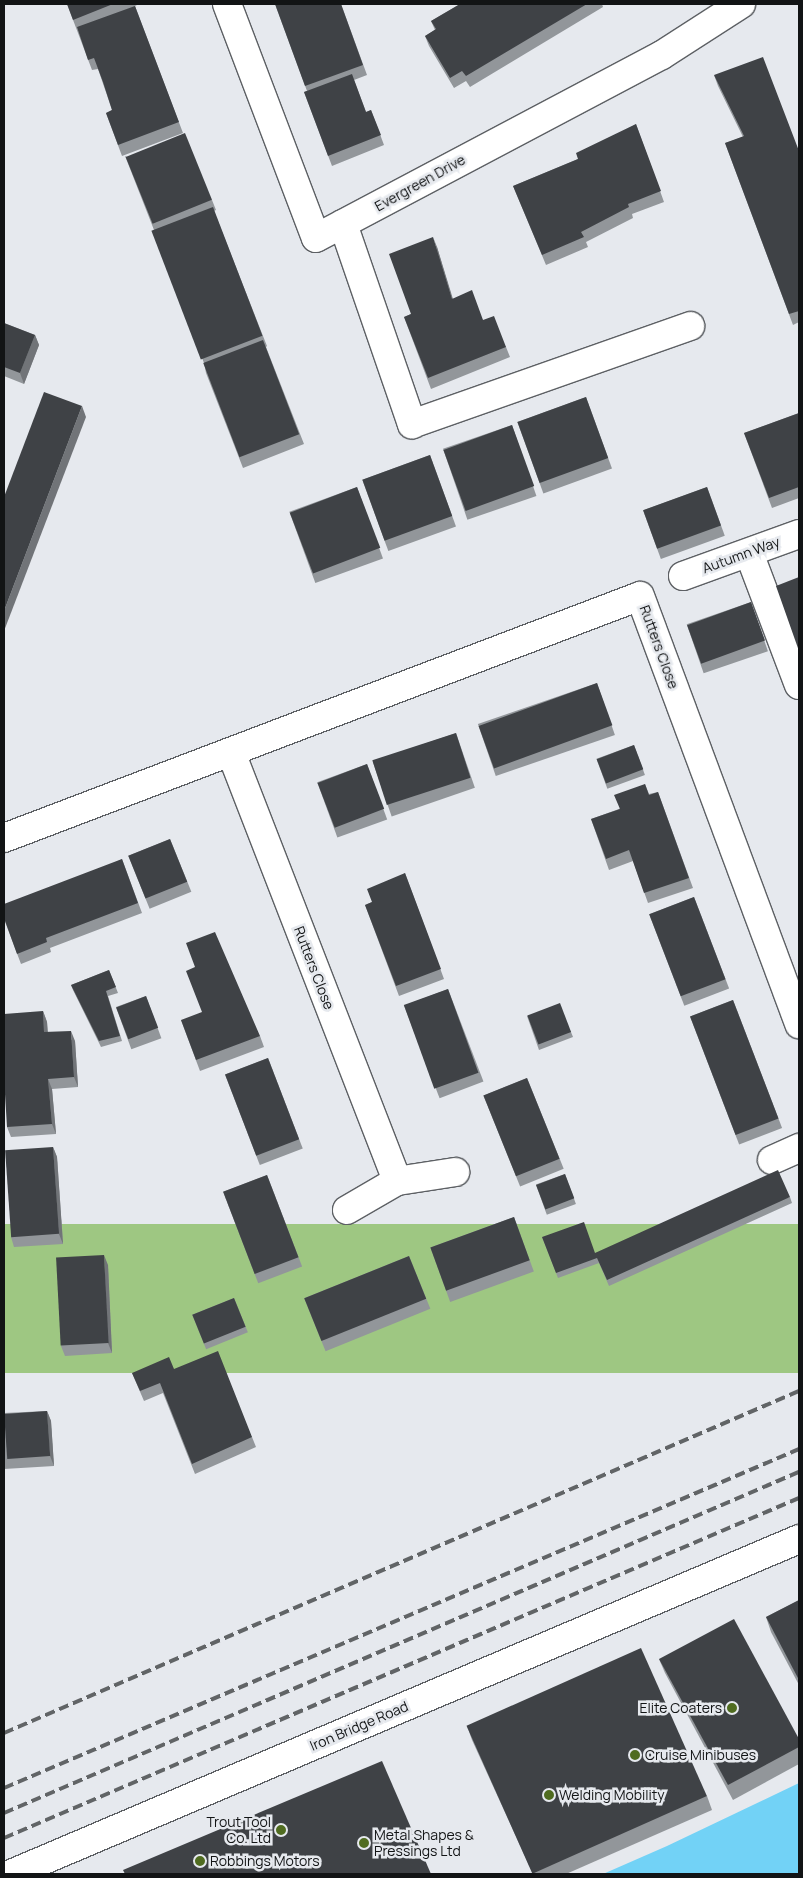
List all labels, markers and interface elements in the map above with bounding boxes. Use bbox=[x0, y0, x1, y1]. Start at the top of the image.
street label: Evergreen Drive bbox=[372, 151, 468, 215]
street label: Autumn Way bbox=[700, 533, 782, 577]
street label: Rutters Close bbox=[636, 603, 682, 691]
street label: Rutters Close bbox=[290, 924, 338, 1012]
street label: Iron Bridge Road bbox=[307, 1698, 411, 1754]
place label: Elite Coaters bbox=[639, 1700, 722, 1716]
marker: Elite Coaters bbox=[726, 1702, 738, 1714]
place label: Cruise Minibuses bbox=[645, 1747, 756, 1763]
marker: Cruise Minibuses bbox=[629, 1749, 641, 1761]
place label: Welding Mobility bbox=[559, 1787, 665, 1803]
marker: Welding Mobility bbox=[543, 1789, 555, 1801]
place label: Trout Tool Co. Ltd bbox=[206, 1814, 271, 1846]
marker: Trout Tool Co. Ltd bbox=[275, 1824, 287, 1836]
place label: Metal Shapes & Pressings Ltd bbox=[374, 1827, 474, 1860]
marker: Metal Shapes & Pressings Ltd bbox=[358, 1837, 370, 1849]
place label: Robbings Motors bbox=[210, 1853, 319, 1869]
marker: Robbings Motors bbox=[194, 1855, 206, 1867]

